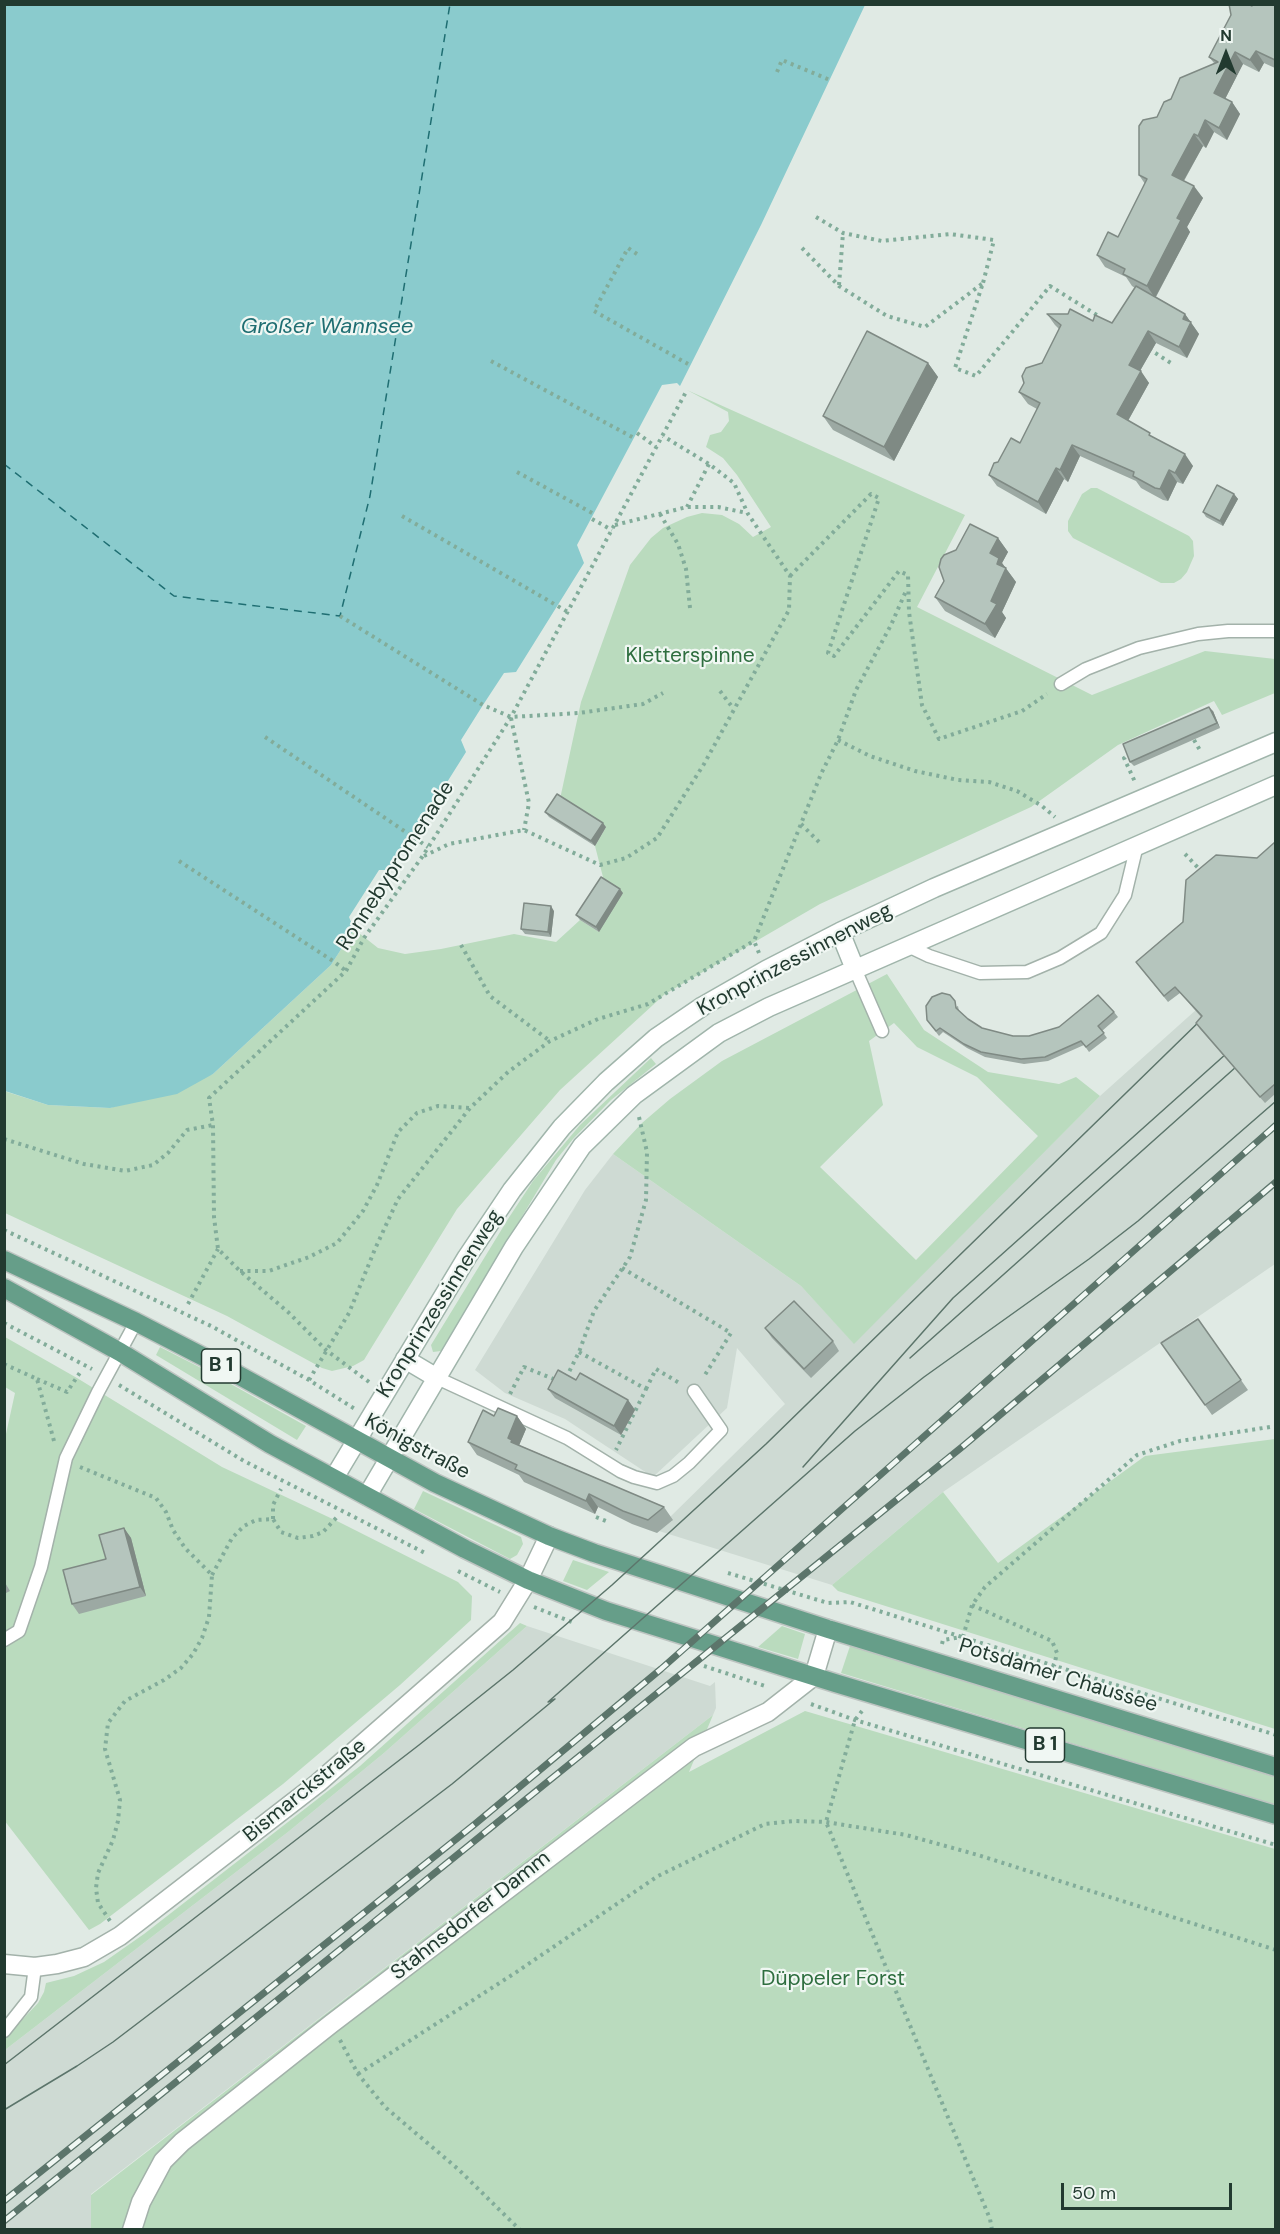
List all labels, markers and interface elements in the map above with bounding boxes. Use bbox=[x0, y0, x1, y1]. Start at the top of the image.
north arrow bbox=[1196, 24, 1256, 84]
text: N bbox=[1220, 25, 1232, 46]
water label: Großer Wannsee bbox=[241, 314, 413, 340]
park label: Kletterspinne bbox=[625, 643, 755, 669]
street label: Ronnebypromenade bbox=[332, 777, 460, 955]
street label: Kronprinzessinnenweg bbox=[693, 898, 897, 1022]
street label: Kronprinzessinnenweg bbox=[372, 1205, 508, 1403]
road number: B 1 bbox=[202, 1349, 240, 1383]
street label: Königstraße bbox=[360, 1409, 474, 1485]
street label: Potsdamer Chaussee bbox=[956, 1634, 1160, 1718]
road number: B 1 bbox=[1026, 1728, 1064, 1762]
street label: Bismarckstraße bbox=[238, 1734, 372, 1848]
street label: Stahnsdorfer Damm bbox=[386, 1846, 556, 1986]
park label: Düppeler Forst bbox=[761, 1966, 905, 1992]
scale bar bbox=[1064, 2171, 1235, 2209]
text: 50 m bbox=[1072, 2181, 1116, 2205]

